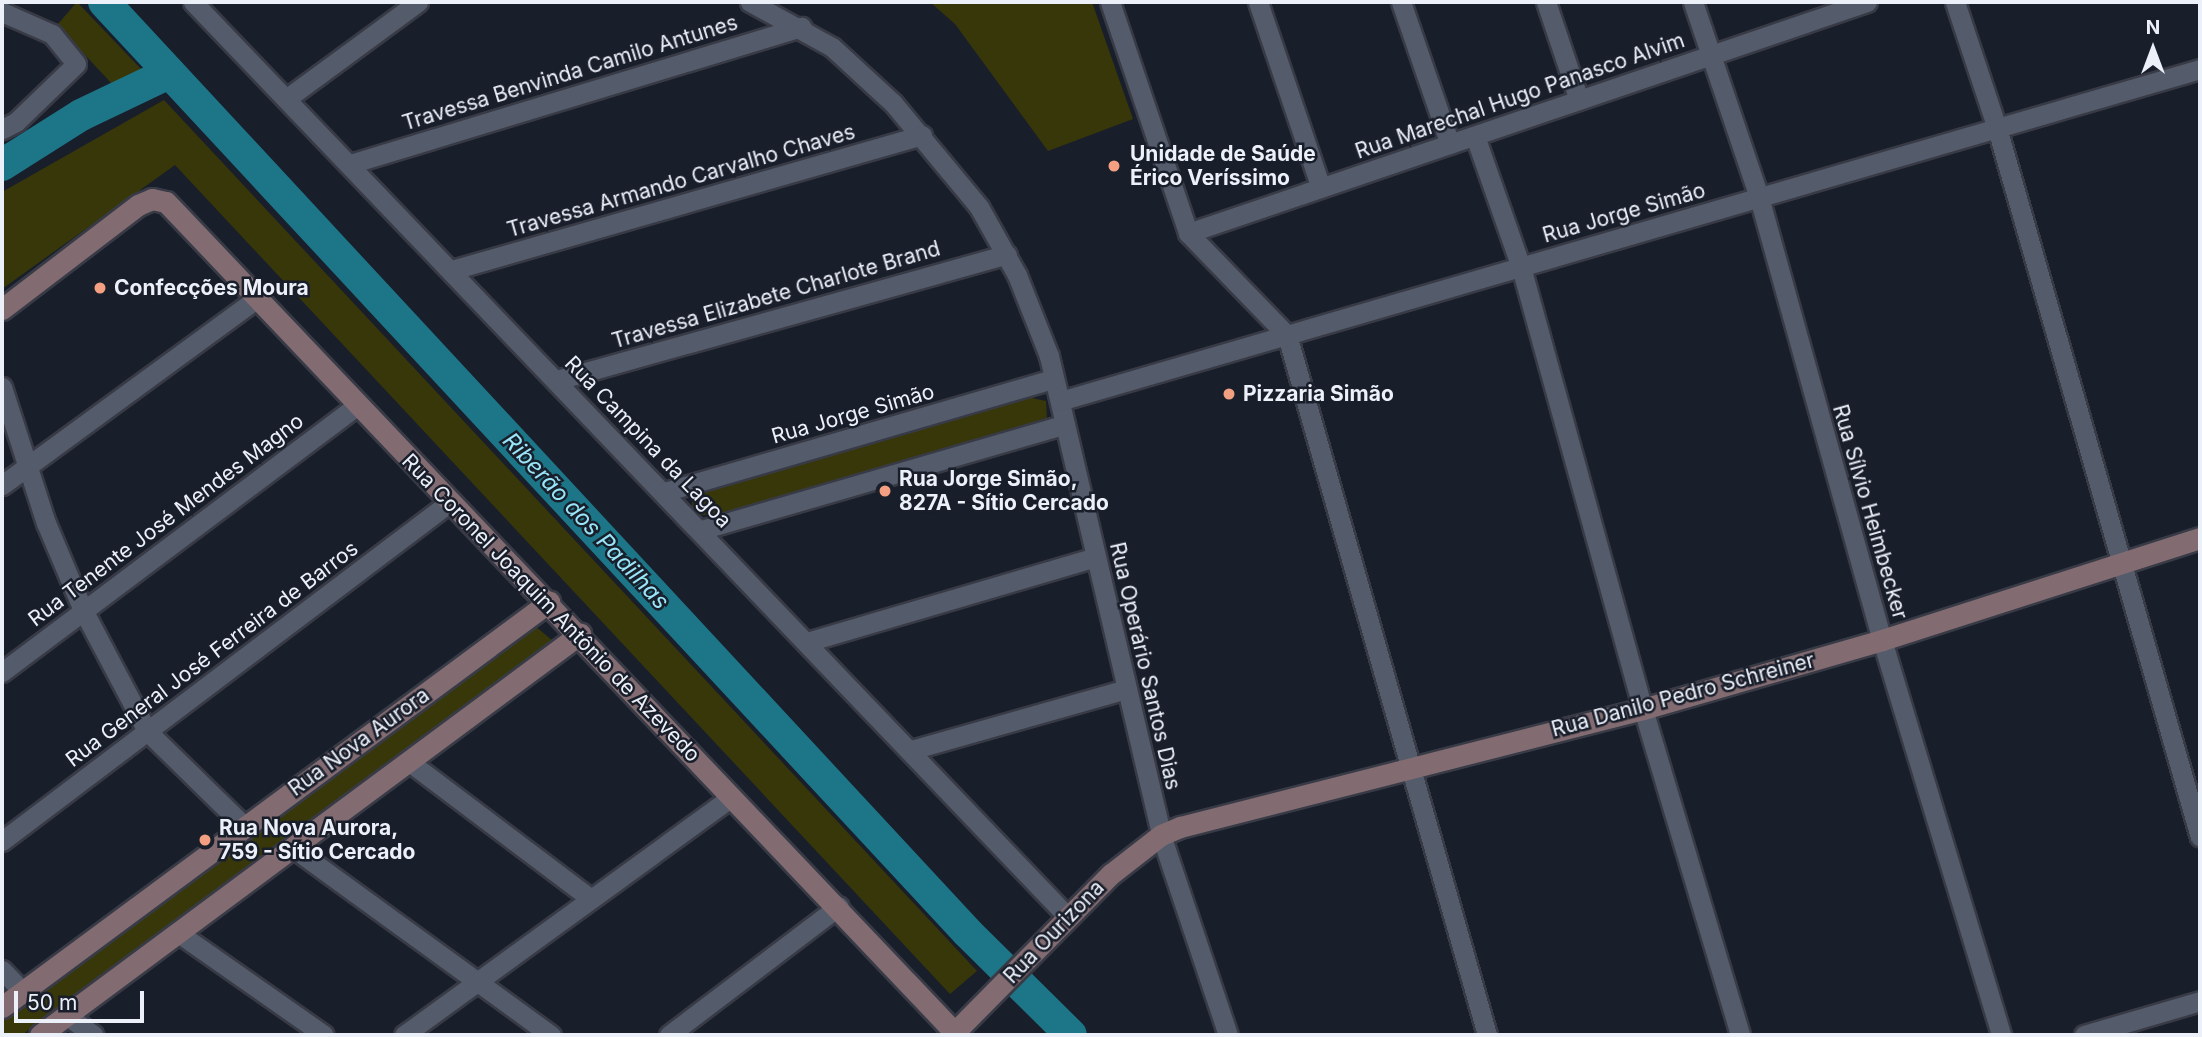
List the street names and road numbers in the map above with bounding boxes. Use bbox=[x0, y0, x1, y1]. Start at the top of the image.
street label: Travessa Benvinda Camilo Antunes bbox=[399, 10, 741, 136]
street label: Rua Marechal Hugo Panasco Alvim bbox=[1352, 28, 1688, 164]
street label: Travessa Armando Carvalho Chaves bbox=[504, 119, 858, 243]
street label: Rua Jorge Simão bbox=[1540, 178, 1708, 248]
street label: Travessa Elizabete Charlote Brand bbox=[609, 236, 943, 354]
street label: Rua Campina da Lagoa bbox=[559, 351, 737, 533]
street label: Rua Jorge Simão bbox=[769, 379, 937, 449]
street label: Rua Sílvio Heimbecker bbox=[1827, 402, 1913, 622]
street label: Rua Tenente José Mendes Magno bbox=[24, 408, 308, 632]
street label: Rua Coronel Joaquim Antônio de Azevedo bbox=[397, 449, 705, 767]
street label: Rua General José Ferreira de Barros bbox=[61, 536, 363, 772]
street label: Rua Operário Santos Dias bbox=[1104, 540, 1186, 792]
street label: Rua Danilo Pedro Schreiner bbox=[1549, 648, 1817, 742]
street label: Rua Nova Aurora bbox=[284, 682, 434, 802]
street label: Rua Ourizona bbox=[999, 875, 1109, 989]

